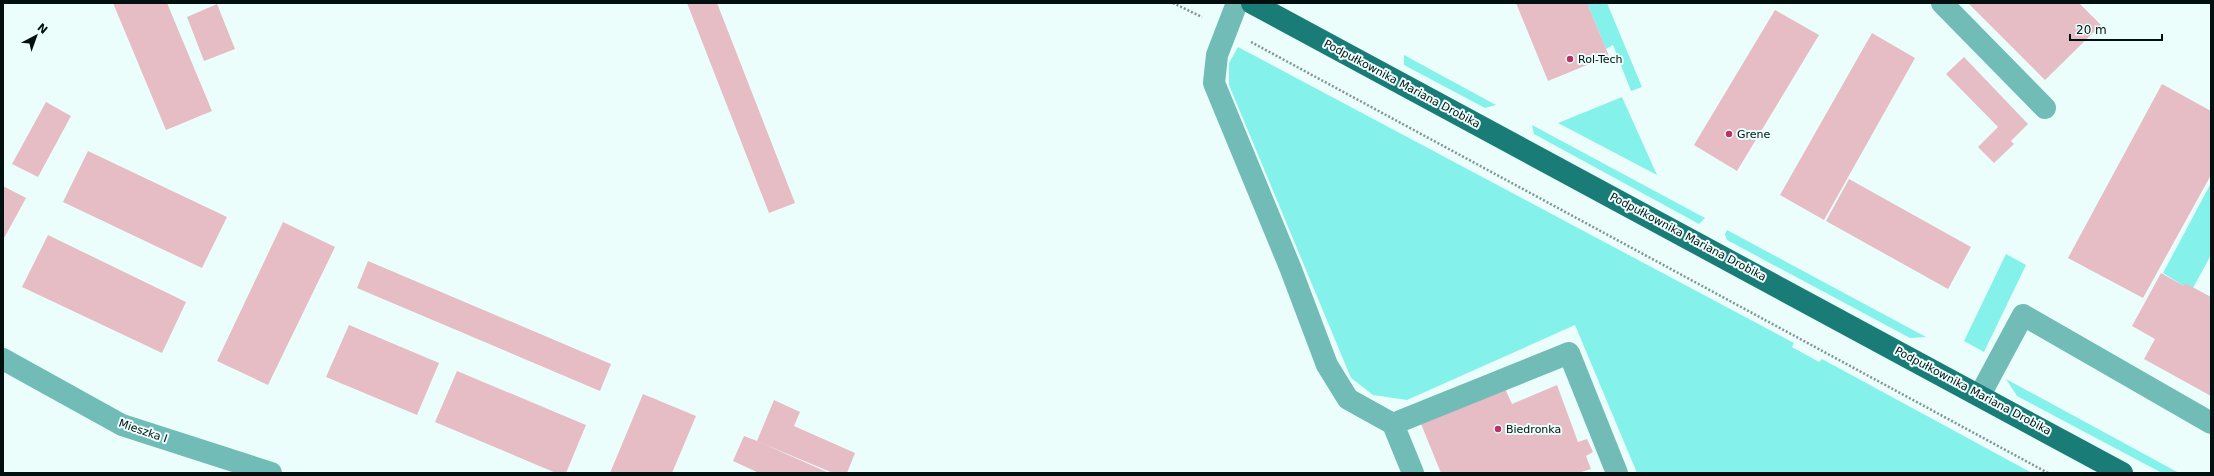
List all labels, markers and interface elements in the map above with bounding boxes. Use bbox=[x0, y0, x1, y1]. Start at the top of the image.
north arrow bbox=[16, 16, 56, 56]
scale bar bbox=[2070, 16, 2162, 42]
text: N bbox=[34, 21, 50, 37]
text: 20 m bbox=[2076, 23, 2107, 37]
street label: Podpułkownika Mariana Drobika bbox=[1322, 37, 1482, 131]
place label: Rol-Tech bbox=[1578, 53, 1623, 66]
marker: Rol-Tech bbox=[1565, 54, 1575, 64]
place label: Grene bbox=[1737, 128, 1771, 141]
marker: Grene bbox=[1724, 129, 1734, 139]
street label: Podpułkownika Mariana Drobika bbox=[1608, 190, 1768, 284]
street label: Podpułkownika Mariana Drobika bbox=[1893, 344, 2053, 438]
street label: Mieszka I bbox=[117, 417, 169, 445]
place label: Biedronka bbox=[1506, 423, 1561, 436]
marker: Biedronka bbox=[1493, 424, 1503, 434]

